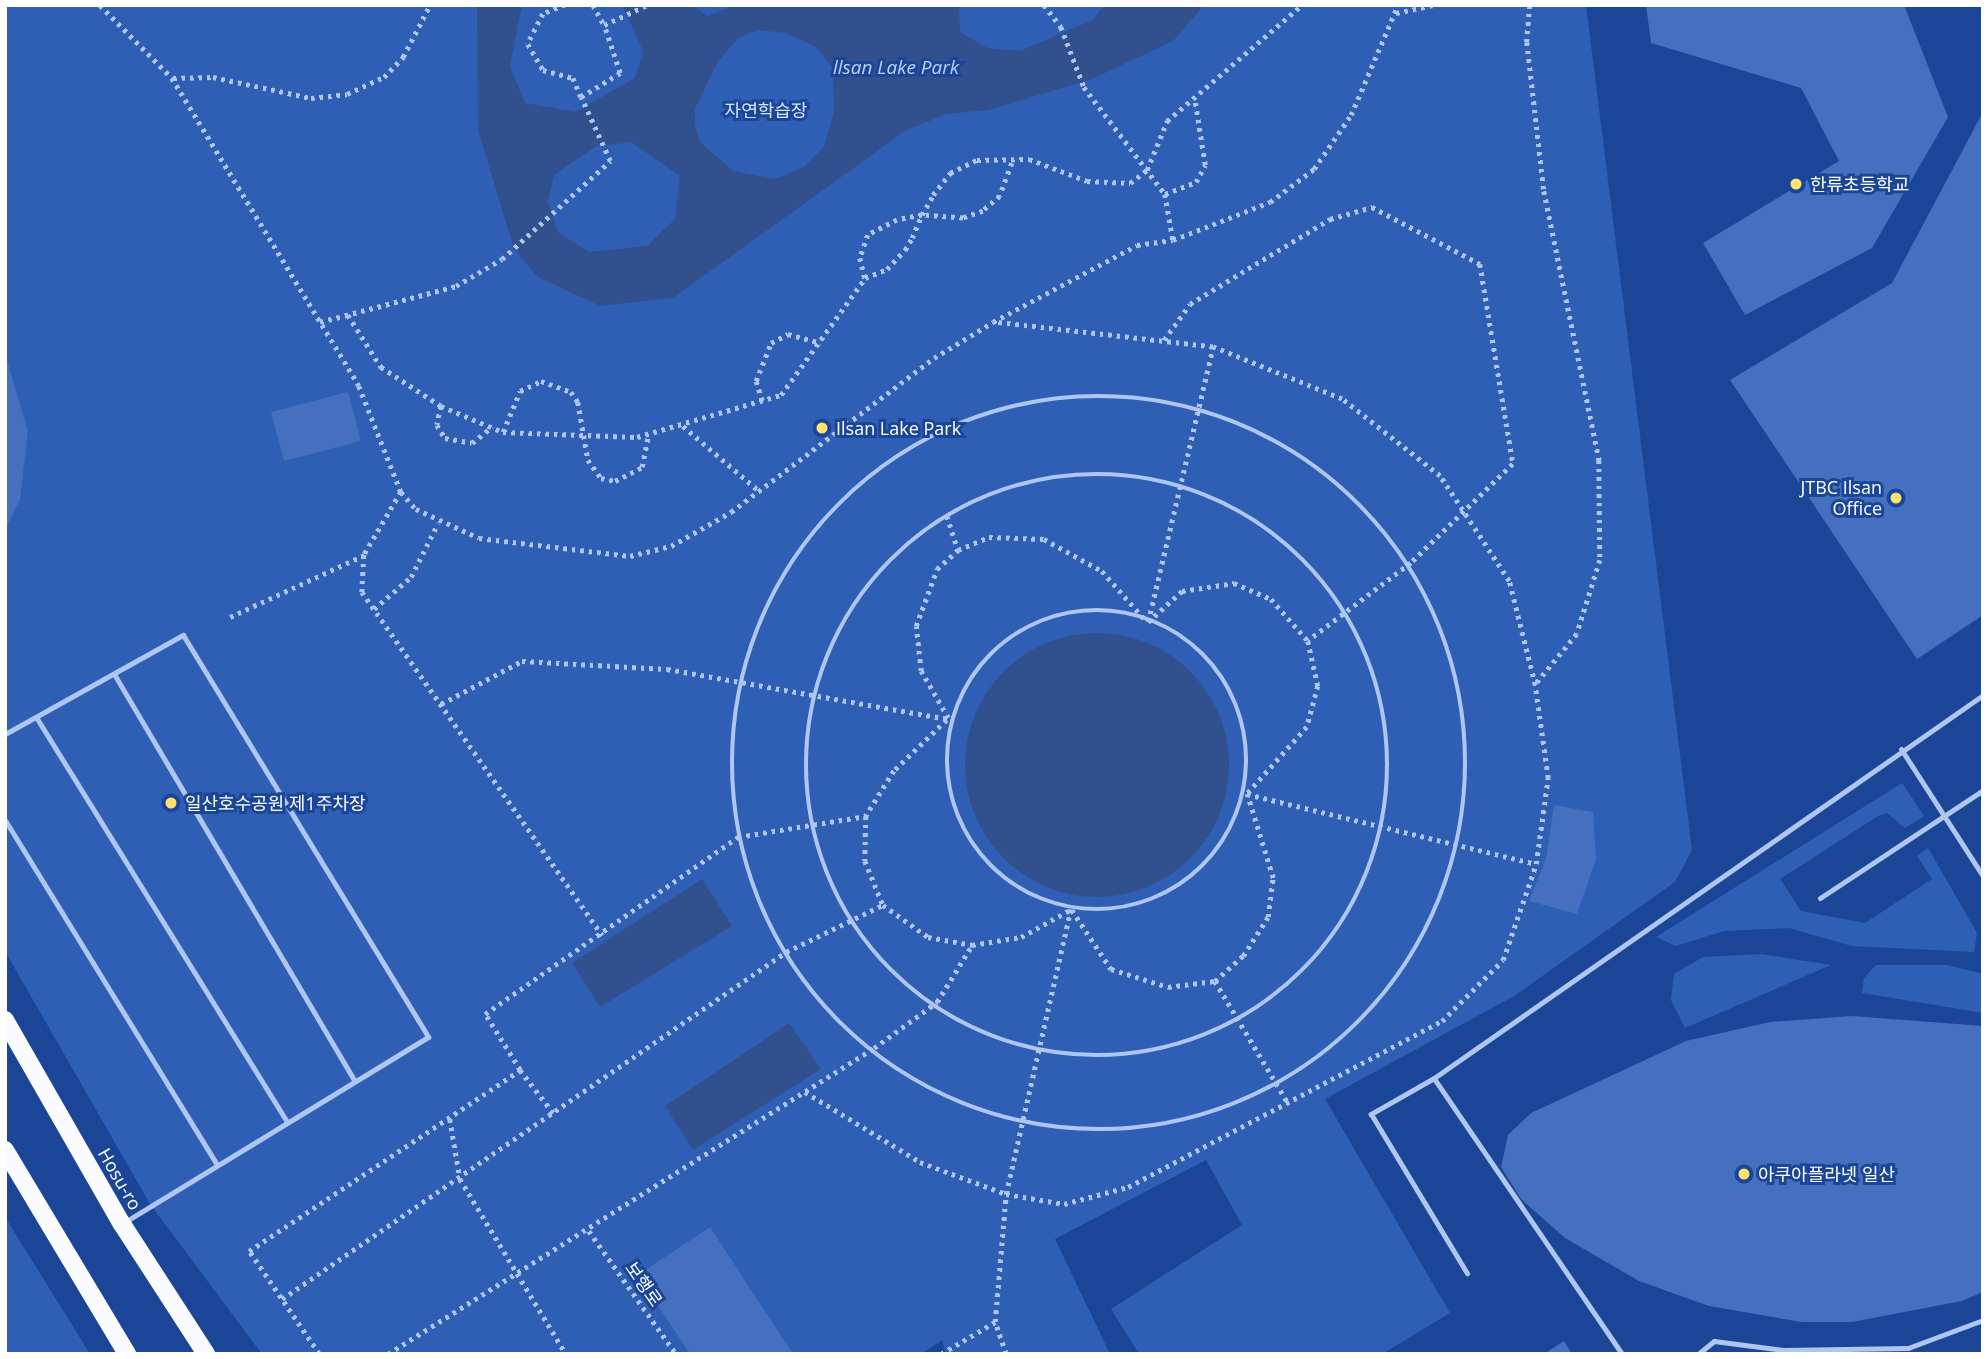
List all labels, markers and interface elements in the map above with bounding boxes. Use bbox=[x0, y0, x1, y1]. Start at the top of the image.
water label: llsan Lake Park bbox=[833, 57, 959, 79]
park label: 자연학습장 bbox=[725, 99, 807, 121]
place label: 한류초등학교 bbox=[1810, 173, 1909, 195]
marker: 한류초등학교 bbox=[1788, 176, 1804, 192]
place label: Ilsan Lake Park bbox=[836, 417, 961, 439]
marker: Ilsan Lake Park bbox=[814, 420, 830, 436]
place label: JTBC Ilsan Office bbox=[1800, 477, 1882, 520]
marker: JTBC Ilsan Office bbox=[1888, 490, 1904, 506]
place label: 일산호수공원 제1주차장 bbox=[185, 792, 366, 814]
marker: 일산호수공원 제1주차장 bbox=[163, 795, 179, 811]
street label: Hosu-ro bbox=[94, 1144, 146, 1214]
place label: 아쿠아플라넷 일산 bbox=[1758, 1163, 1895, 1185]
marker: 아쿠아플라넷 일산 bbox=[1736, 1166, 1752, 1182]
street label: 보행로 bbox=[621, 1257, 667, 1311]

